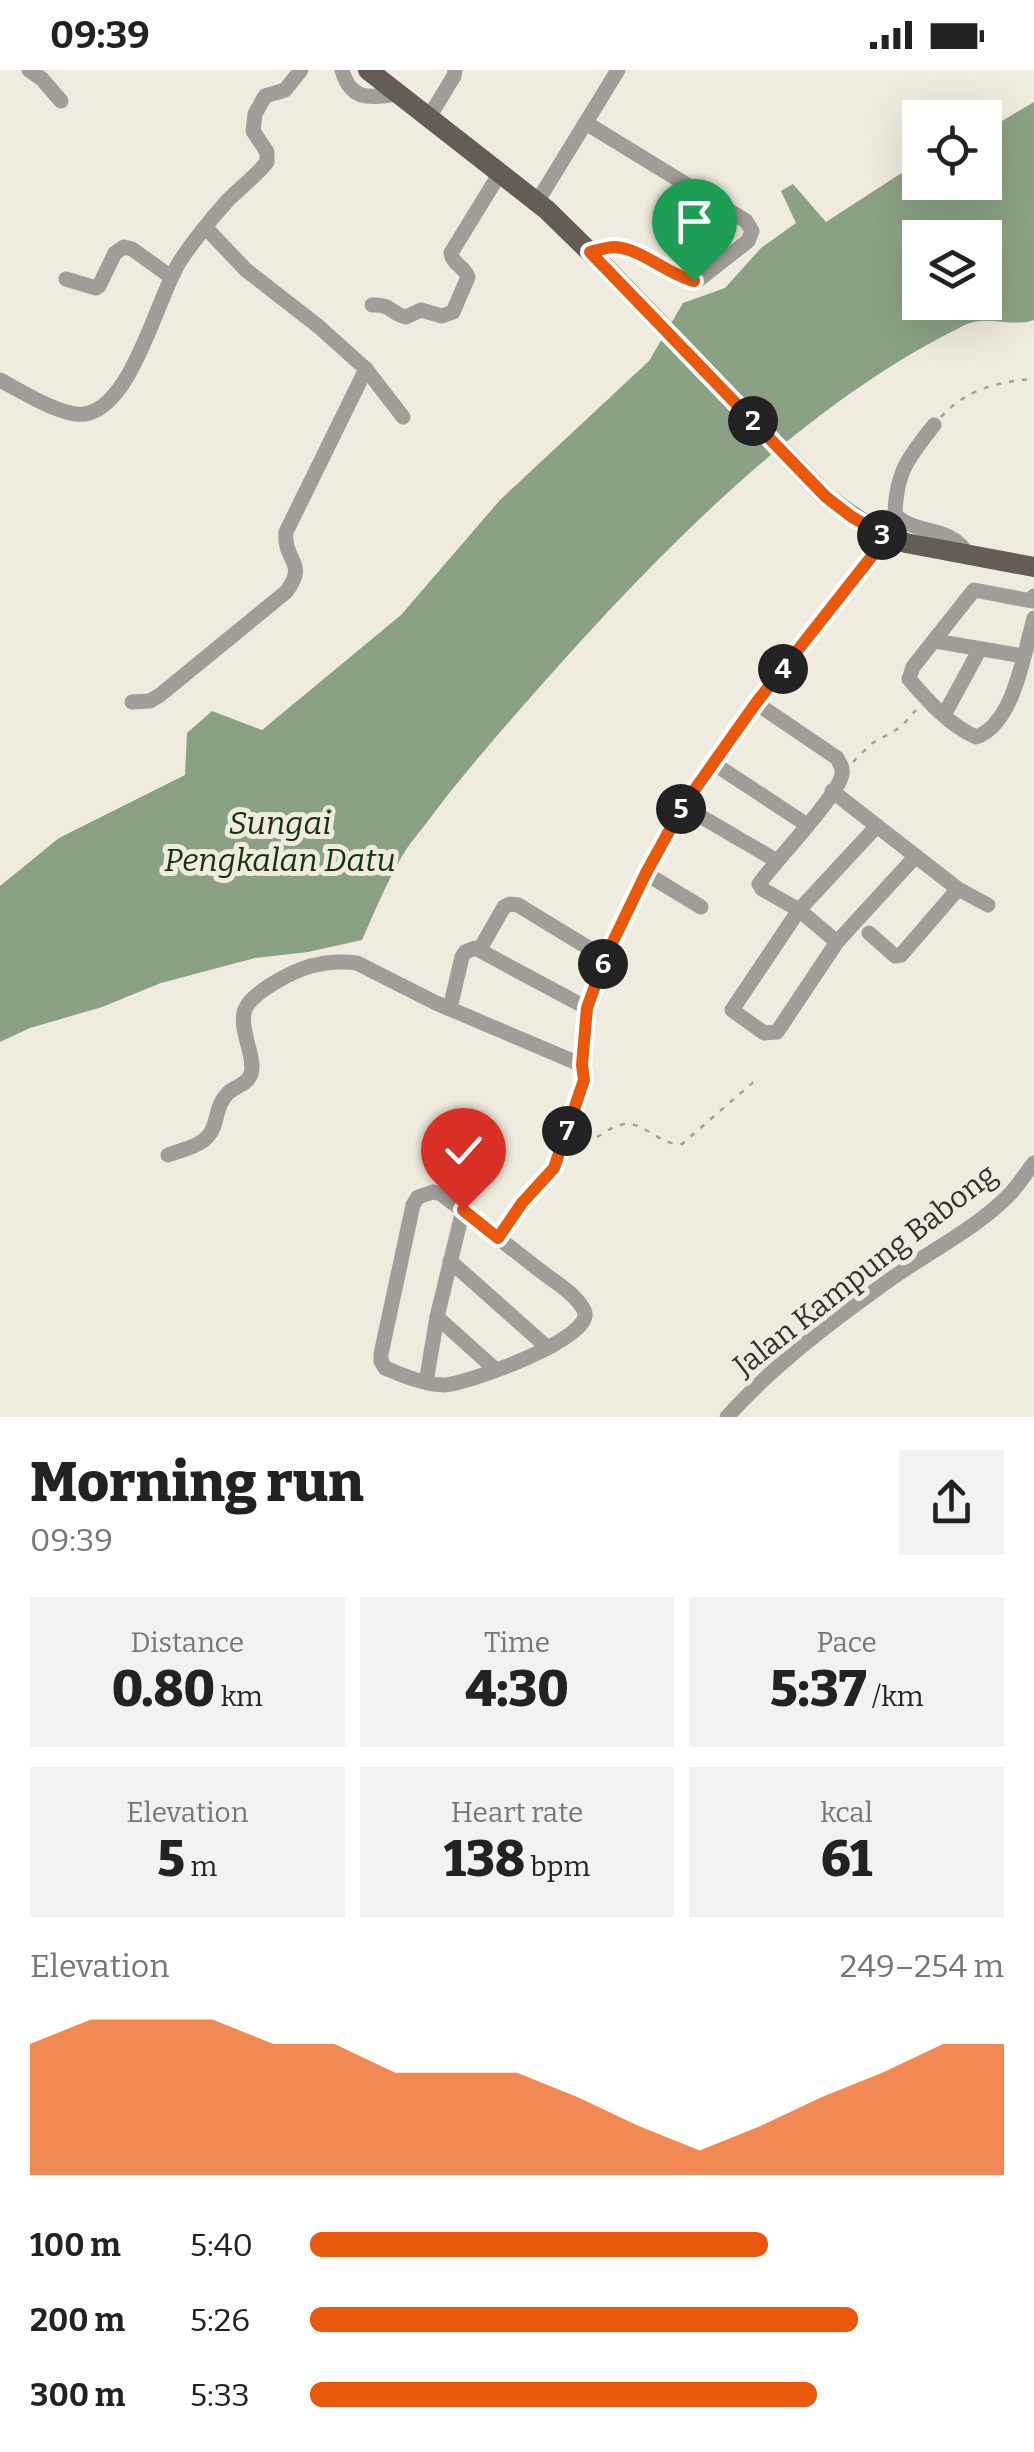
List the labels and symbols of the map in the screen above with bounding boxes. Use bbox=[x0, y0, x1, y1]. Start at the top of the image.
pin bbox=[652, 179, 737, 282]
pin: 2 bbox=[728, 396, 778, 446]
pin: 3 bbox=[857, 510, 907, 560]
pin: 4 bbox=[758, 644, 808, 694]
pin: 5 bbox=[656, 784, 706, 834]
water label: Sungai Pengkalan Datu bbox=[164, 804, 396, 879]
pin: 6 bbox=[578, 939, 628, 989]
pin: 7 bbox=[542, 1106, 592, 1156]
pin bbox=[421, 1108, 506, 1211]
street label: Jalan Kampung Babong bbox=[725, 1156, 1004, 1385]

